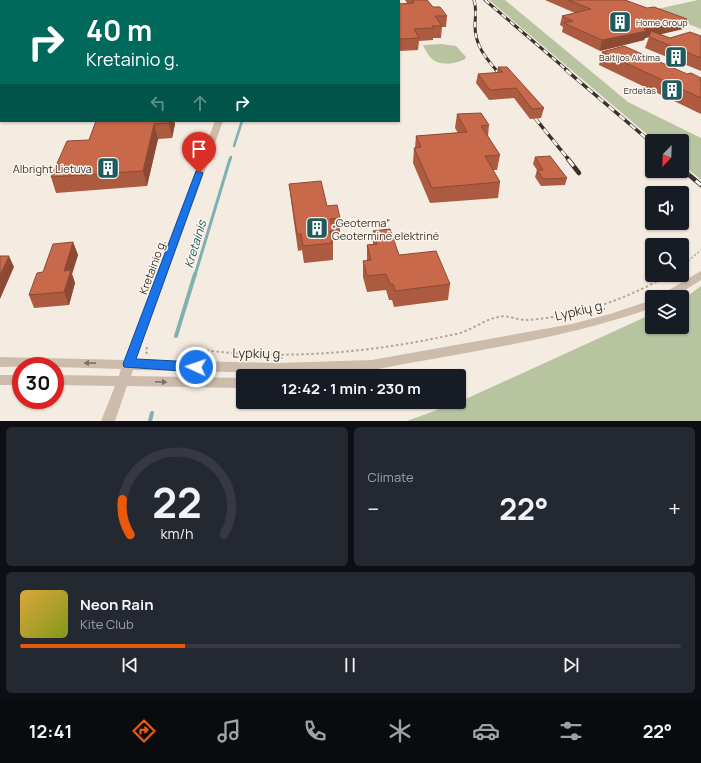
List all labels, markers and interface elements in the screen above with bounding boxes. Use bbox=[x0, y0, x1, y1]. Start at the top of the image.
building icon: Home Group bbox=[607, 9, 633, 35]
text: 40 m bbox=[86, 11, 152, 49]
icon: right bbox=[20, 16, 72, 68]
place label: Home Group bbox=[636, 16, 688, 29]
building icon: Baltijos Aktima bbox=[663, 44, 689, 70]
text: Kretainio g. bbox=[86, 47, 179, 71]
place label: Baltijos Aktima bbox=[599, 51, 660, 64]
building icon: Erdetas bbox=[659, 77, 685, 103]
place label: Erdetas bbox=[624, 84, 656, 97]
icon: left bbox=[147, 92, 169, 114]
icon: ahead bbox=[189, 92, 211, 114]
icon: right bbox=[231, 92, 253, 114]
pin bbox=[182, 132, 216, 173]
north arrow bbox=[645, 134, 689, 178]
map controls bbox=[645, 134, 689, 334]
icon: arrive bbox=[188, 138, 210, 160]
building icon: Albright Lietuva bbox=[95, 155, 121, 181]
place label: Albright Lietuva bbox=[13, 161, 92, 176]
button: sound bbox=[645, 186, 689, 230]
building icon: „Geoterma“ Geoterminė elektrinė bbox=[304, 215, 330, 241]
place label: „Geoterma“ Geoterminė elektrinė bbox=[332, 215, 440, 243]
water label: Kretainis bbox=[180, 217, 211, 270]
street label: Kretainio g. bbox=[135, 238, 169, 296]
button: search bbox=[645, 238, 689, 282]
button: layers bbox=[645, 290, 689, 334]
street label: Lypkių g. bbox=[553, 295, 607, 325]
street label: Lypkių g. bbox=[232, 344, 284, 362]
position arrow bbox=[175, 346, 217, 388]
speed limit sign: 30 bbox=[12, 357, 64, 409]
one-way arrow bbox=[83, 360, 96, 366]
text: 12:42 · 1 min · 230 m bbox=[281, 378, 421, 399]
one-way arrow bbox=[155, 379, 168, 385]
text: Climate bbox=[368, 468, 414, 486]
text: 22 bbox=[152, 473, 202, 529]
text: 22° bbox=[499, 488, 548, 529]
text: − bbox=[368, 494, 379, 524]
text: + bbox=[668, 494, 681, 524]
text: km/h bbox=[160, 523, 193, 542]
text: Neon Rain bbox=[80, 594, 154, 615]
text: Kite Club bbox=[80, 615, 134, 633]
icon: previous bbox=[119, 654, 141, 676]
icon: pause bbox=[339, 654, 361, 676]
icon: next bbox=[560, 654, 582, 676]
icon: directions bbox=[130, 717, 158, 745]
icon: music bbox=[215, 717, 243, 745]
icon: phone bbox=[301, 717, 329, 745]
icon: climate bbox=[386, 717, 414, 745]
icon: car bbox=[472, 717, 500, 745]
icon: filters bbox=[557, 717, 585, 745]
text: 12:41 bbox=[29, 719, 72, 743]
text: 22° bbox=[643, 719, 672, 743]

